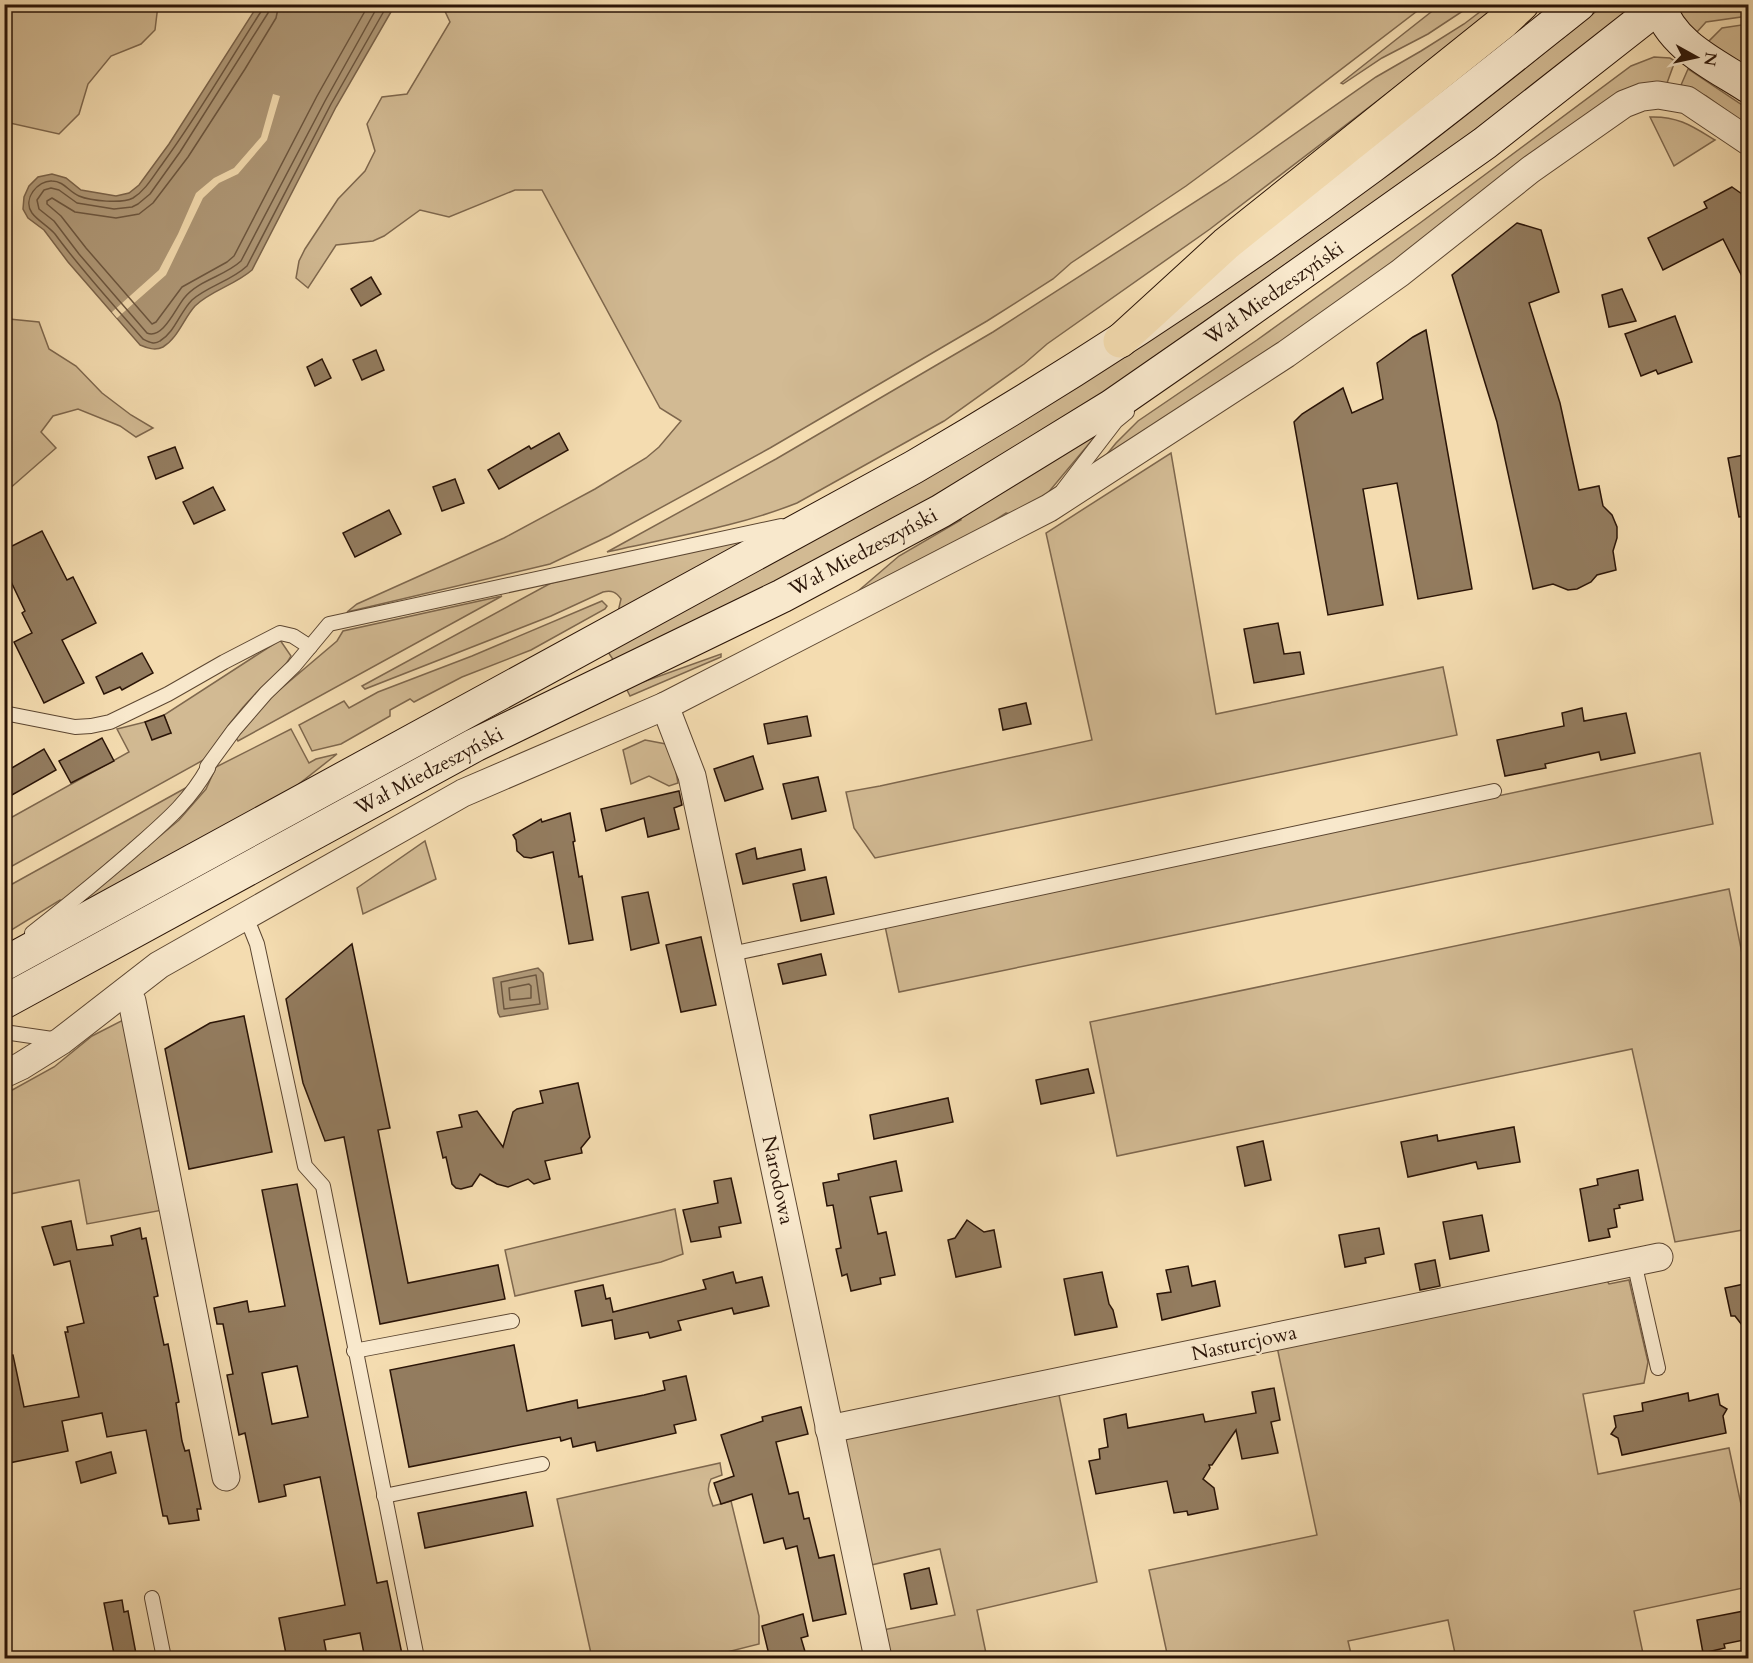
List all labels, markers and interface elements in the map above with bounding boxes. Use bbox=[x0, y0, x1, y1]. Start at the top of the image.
north arrow bbox=[1666, 27, 1726, 87]
text: N bbox=[1698, 51, 1722, 67]
street label: Wał Miedzeszyński bbox=[1198, 235, 1349, 352]
street label: Wał Miedzeszyński bbox=[783, 501, 942, 603]
street label: Wał Miedzeszyński bbox=[349, 720, 508, 822]
street label: Narodowa bbox=[755, 1133, 801, 1227]
street label: Nasturcjowa bbox=[1189, 1319, 1300, 1367]

